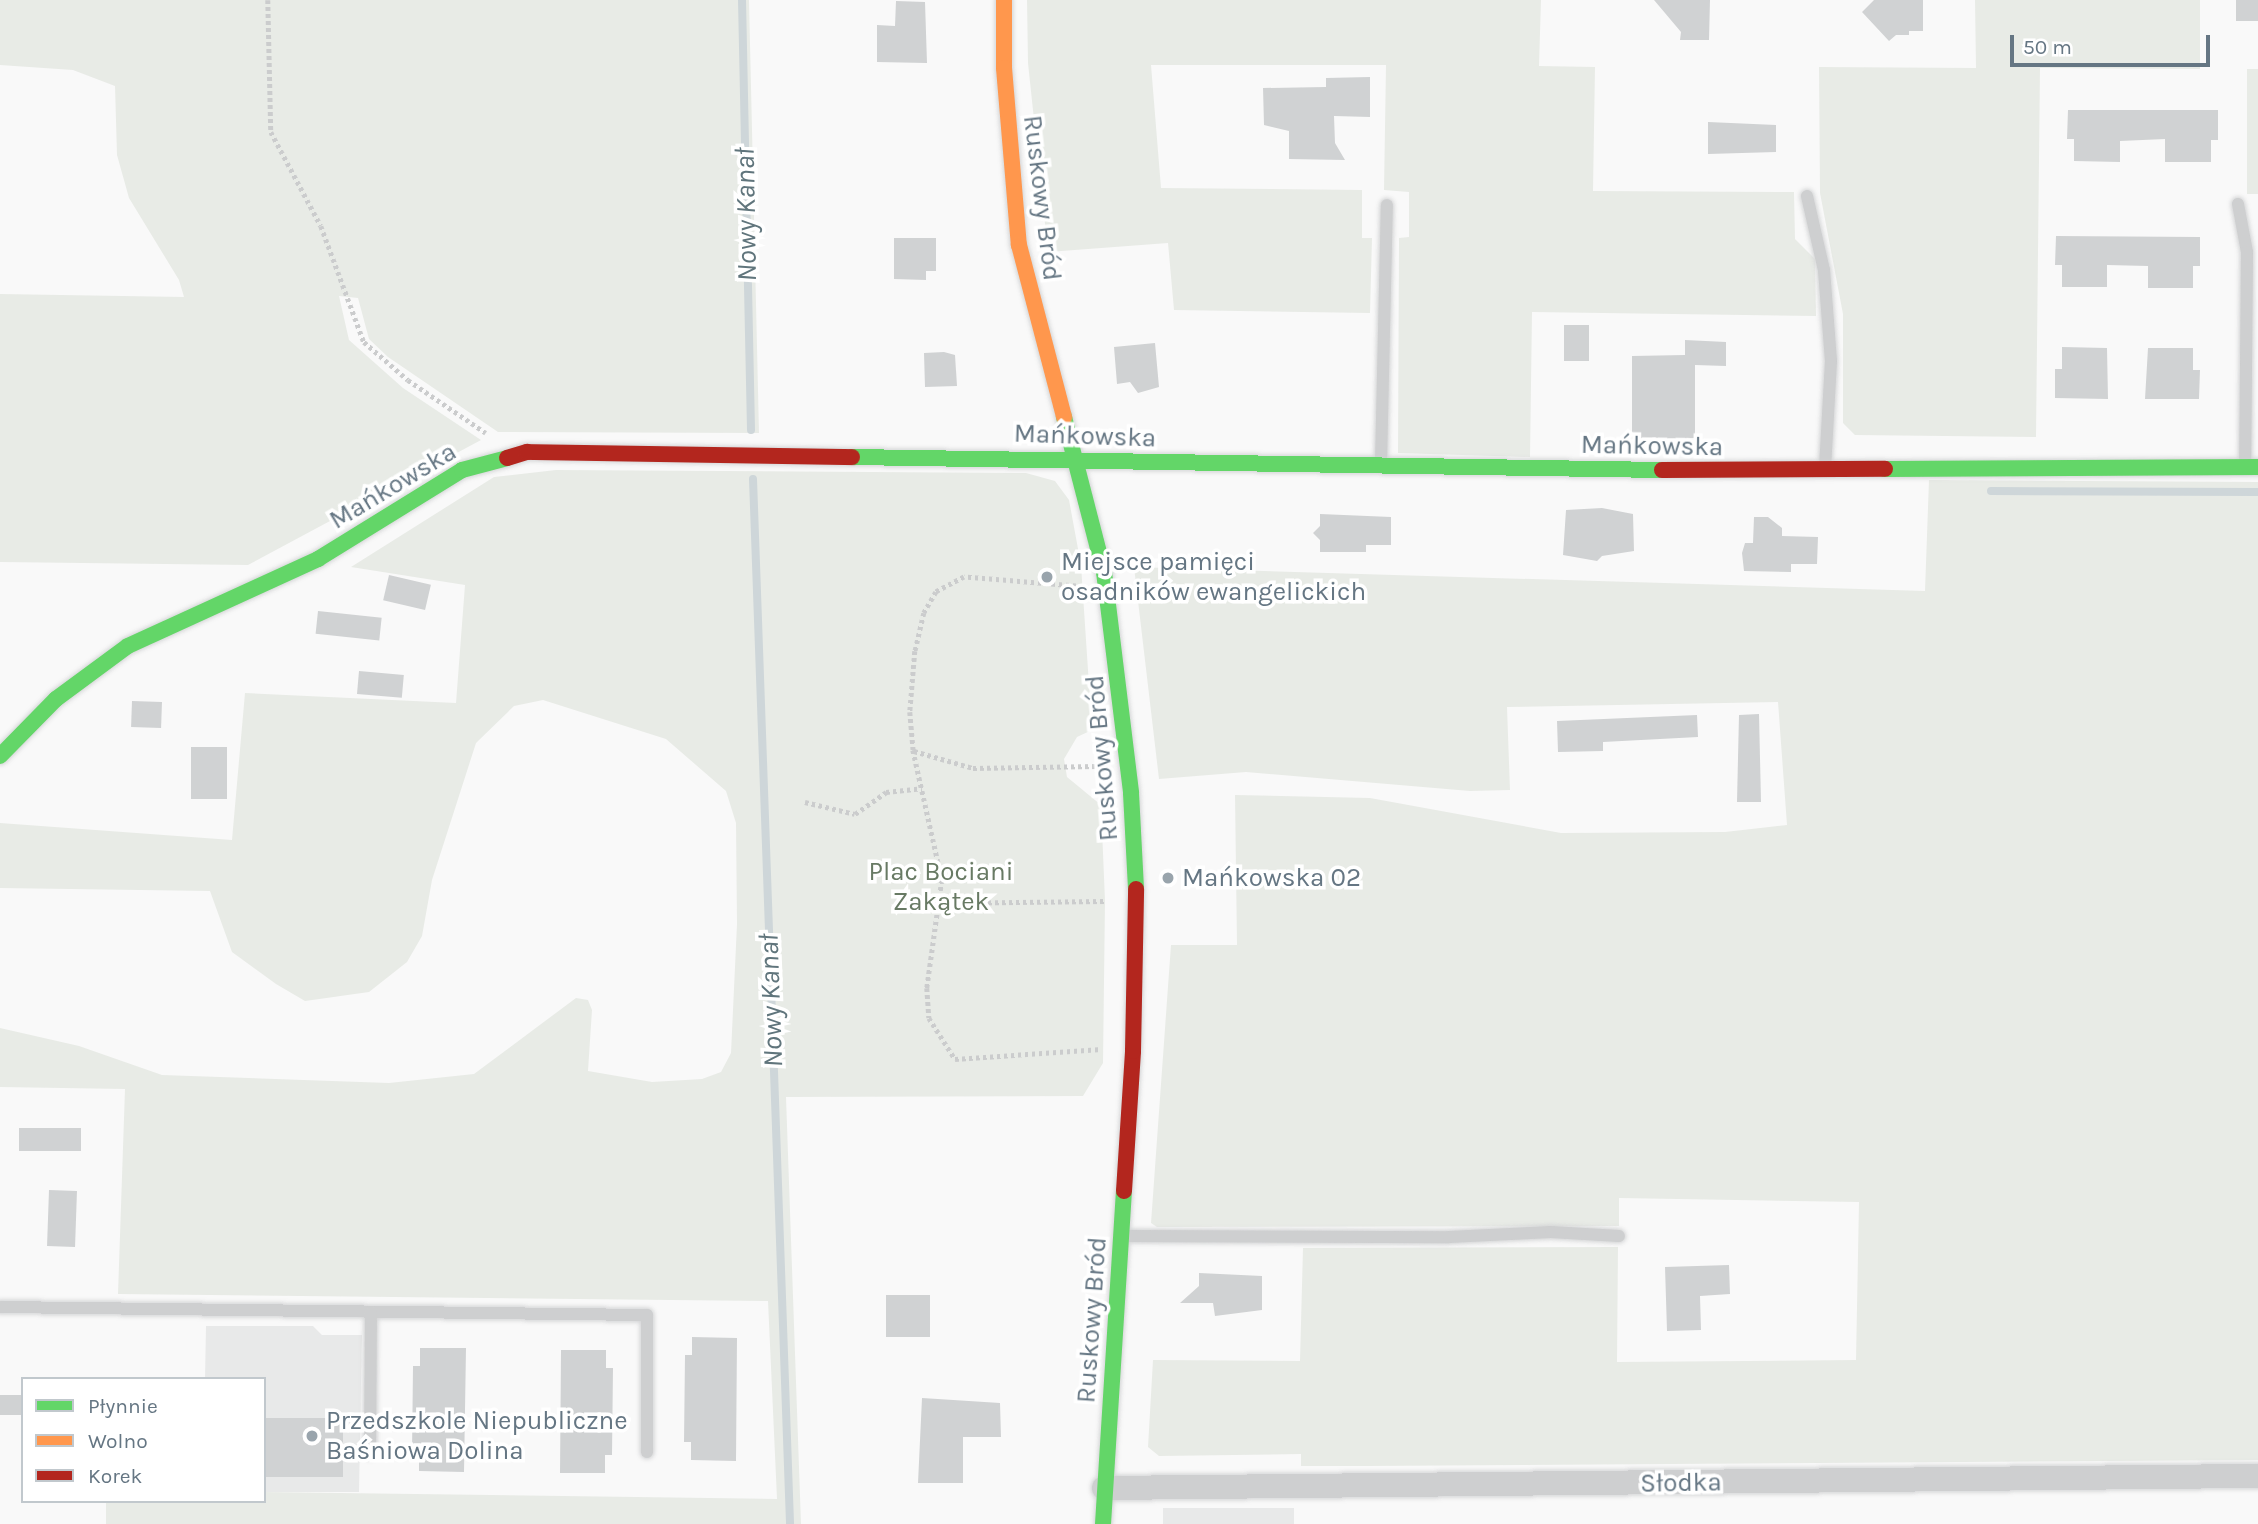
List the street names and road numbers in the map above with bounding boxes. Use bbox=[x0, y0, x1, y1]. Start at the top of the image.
street label: Ruskowy Bród bbox=[1016, 113, 1068, 283]
street label: Mańkowska bbox=[1013, 418, 1157, 454]
street label: Mańkowska bbox=[1581, 429, 1723, 463]
street label: Mańkowska bbox=[324, 436, 462, 536]
street label: Ruskowy Bród bbox=[1079, 674, 1125, 842]
street label: Ruskowy Bród bbox=[1071, 1236, 1113, 1404]
street label: Słodka bbox=[1640, 1467, 1722, 1499]

